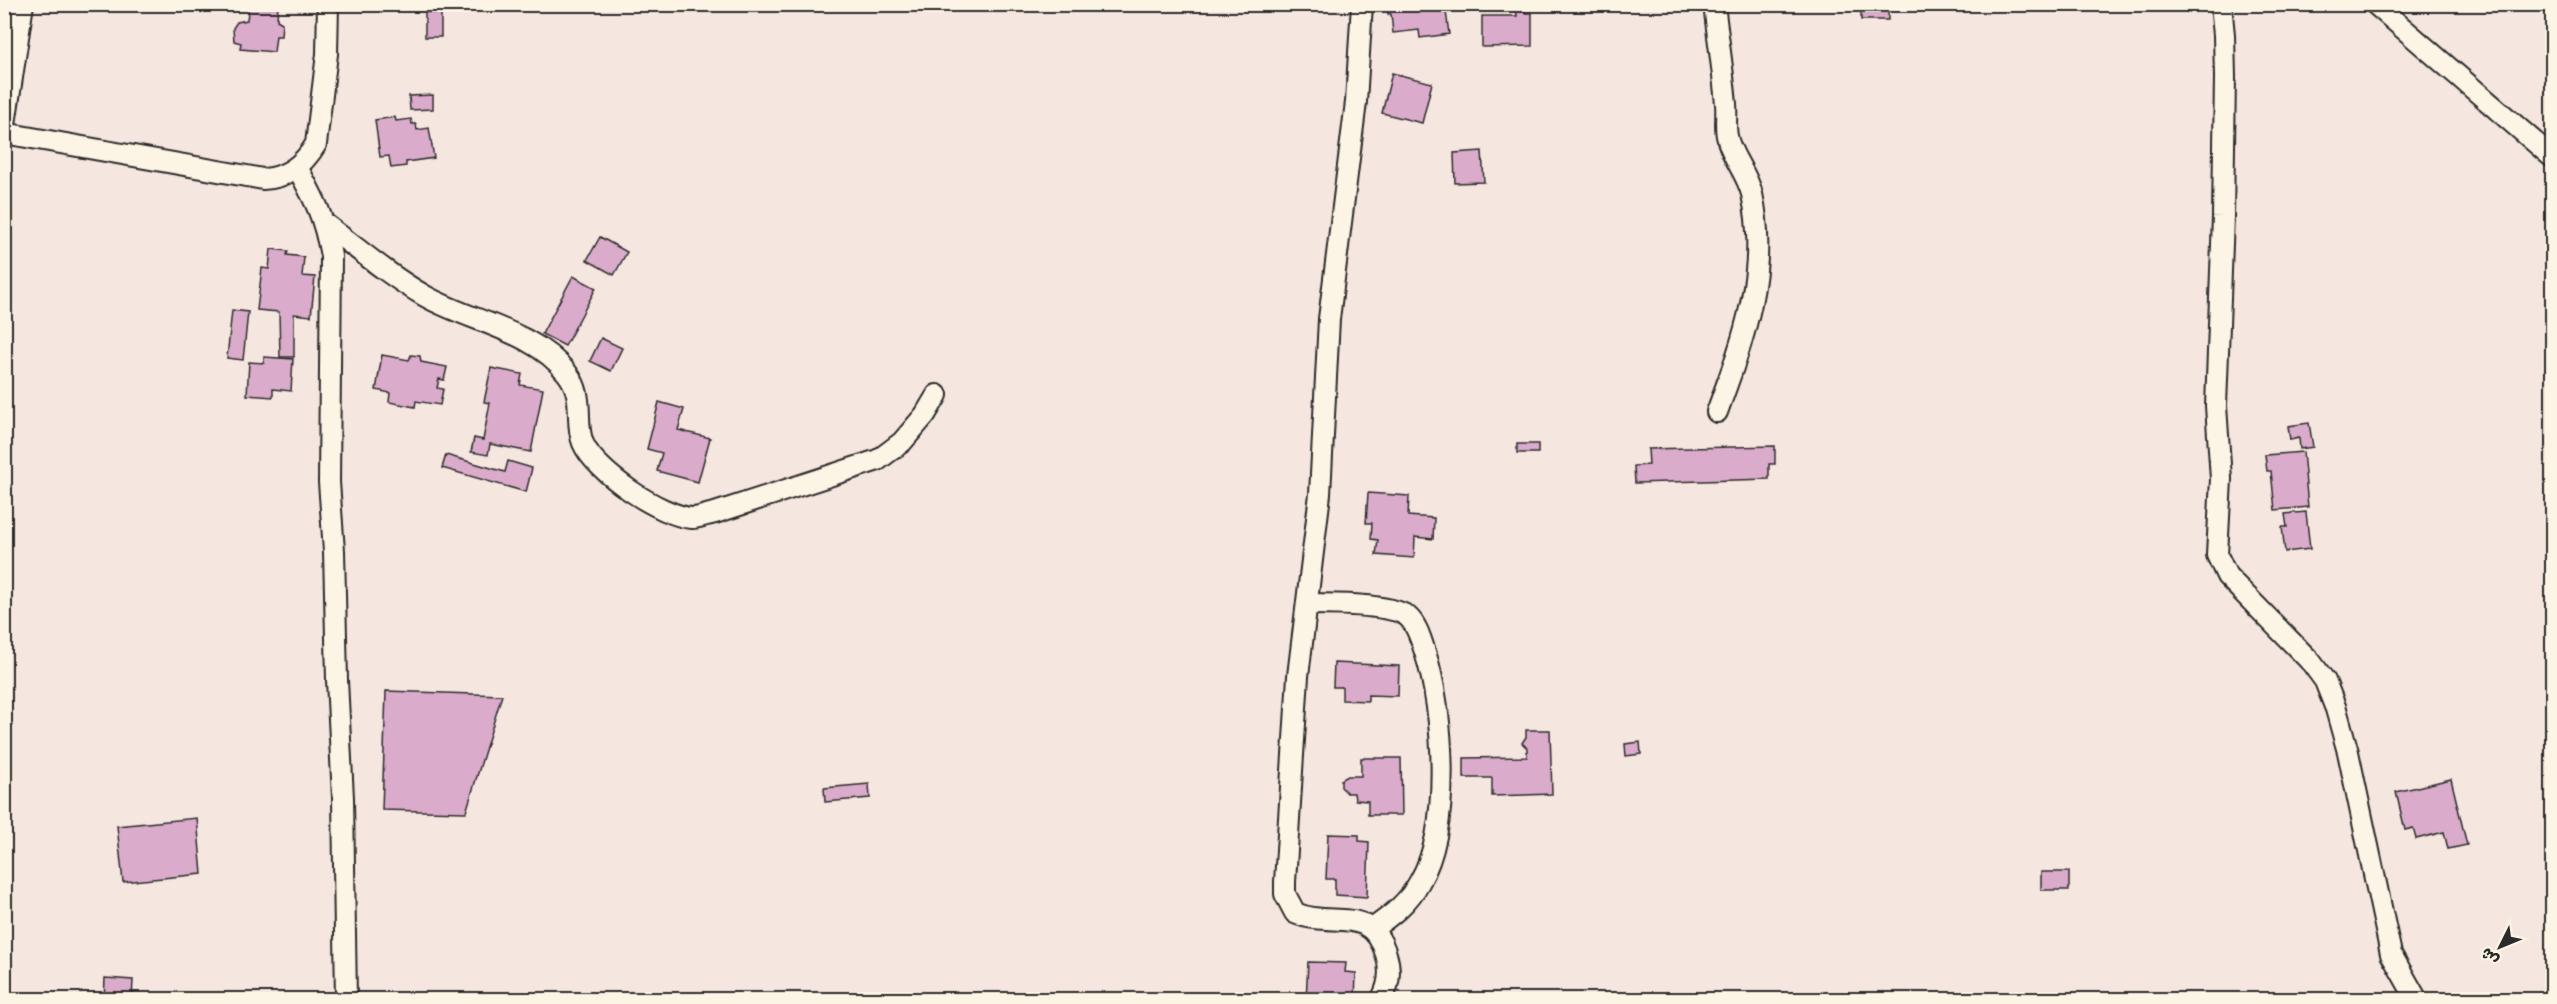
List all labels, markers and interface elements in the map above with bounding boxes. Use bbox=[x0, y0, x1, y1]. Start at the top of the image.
north arrow bbox=[2470, 917, 2530, 977]
text: ش bbox=[2476, 943, 2503, 970]

